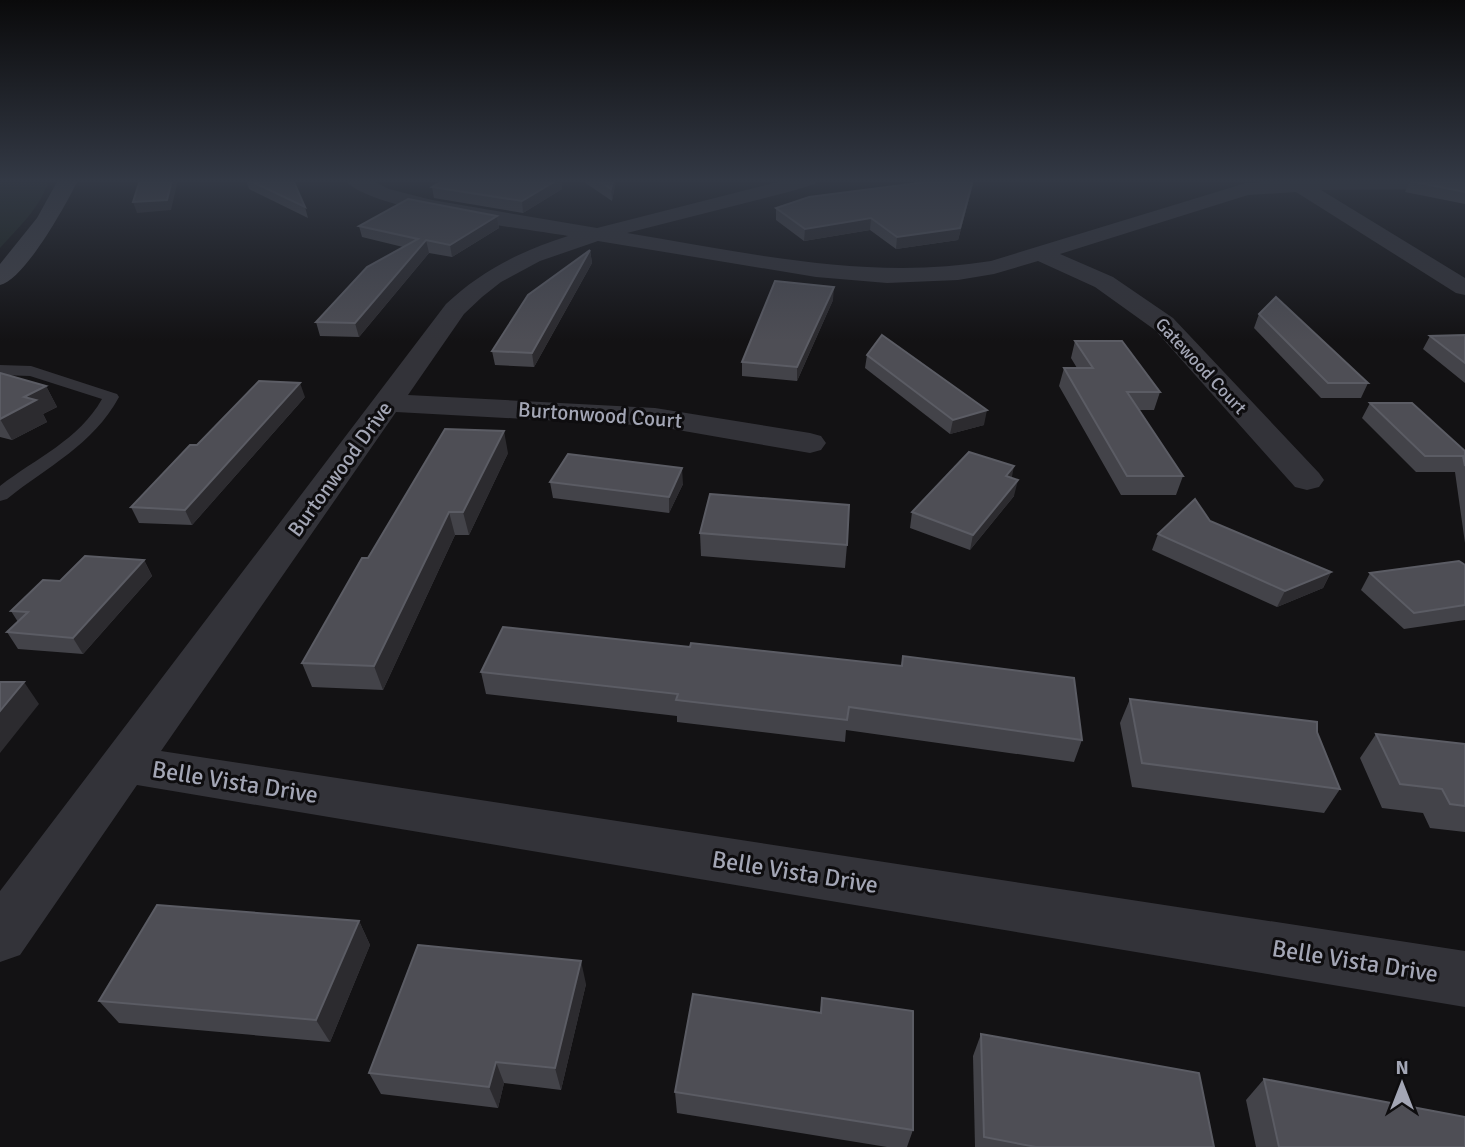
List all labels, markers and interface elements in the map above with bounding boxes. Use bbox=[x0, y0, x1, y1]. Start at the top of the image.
street label: Gatewood Court bbox=[1151, 313, 1251, 419]
street label: Burtonwood Drive bbox=[282, 396, 398, 542]
street label: Burtonwood Court bbox=[517, 396, 683, 434]
street label: Belle Vista Drive bbox=[150, 754, 320, 810]
street label: Belle Vista Drive bbox=[710, 844, 880, 900]
street label: Belle Vista Drive bbox=[1270, 933, 1440, 989]
north arrow bbox=[1367, 1049, 1437, 1119]
text: N bbox=[1395, 1056, 1409, 1080]

